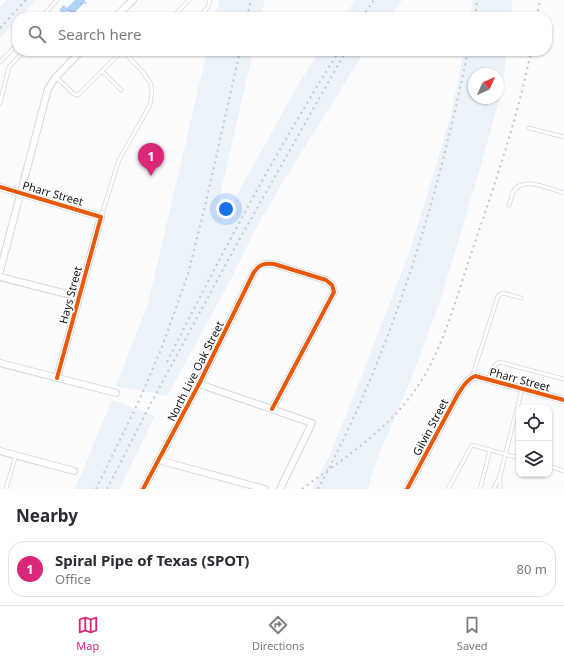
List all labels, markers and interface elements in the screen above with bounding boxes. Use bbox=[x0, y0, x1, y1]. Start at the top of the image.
search box bbox=[12, 12, 552, 56]
icon: search bbox=[26, 23, 48, 45]
text: Search here bbox=[58, 24, 141, 44]
north arrow bbox=[468, 68, 504, 104]
pin: 1 bbox=[138, 143, 164, 176]
street label: Pharr Street bbox=[21, 177, 85, 209]
your location bbox=[216, 199, 236, 219]
street label: Hays Street bbox=[55, 265, 85, 325]
street label: North Live Oak Street bbox=[163, 318, 227, 424]
street label: Pharr Street bbox=[488, 364, 552, 394]
street label: Gilvin Street bbox=[409, 396, 451, 458]
map controls bbox=[516, 405, 552, 477]
button: locate bbox=[516, 405, 552, 441]
button: layers bbox=[516, 441, 552, 477]
text: Nearby bbox=[16, 504, 78, 527]
text: Spiral Pipe of Texas (SPOT) bbox=[55, 550, 249, 570]
text: 1 bbox=[26, 560, 34, 578]
text: 80 m bbox=[517, 560, 547, 578]
text: Office bbox=[55, 570, 91, 588]
tab: Map bbox=[76, 614, 99, 653]
tab: Directions bbox=[252, 614, 304, 653]
tab: Saved bbox=[457, 614, 488, 653]

